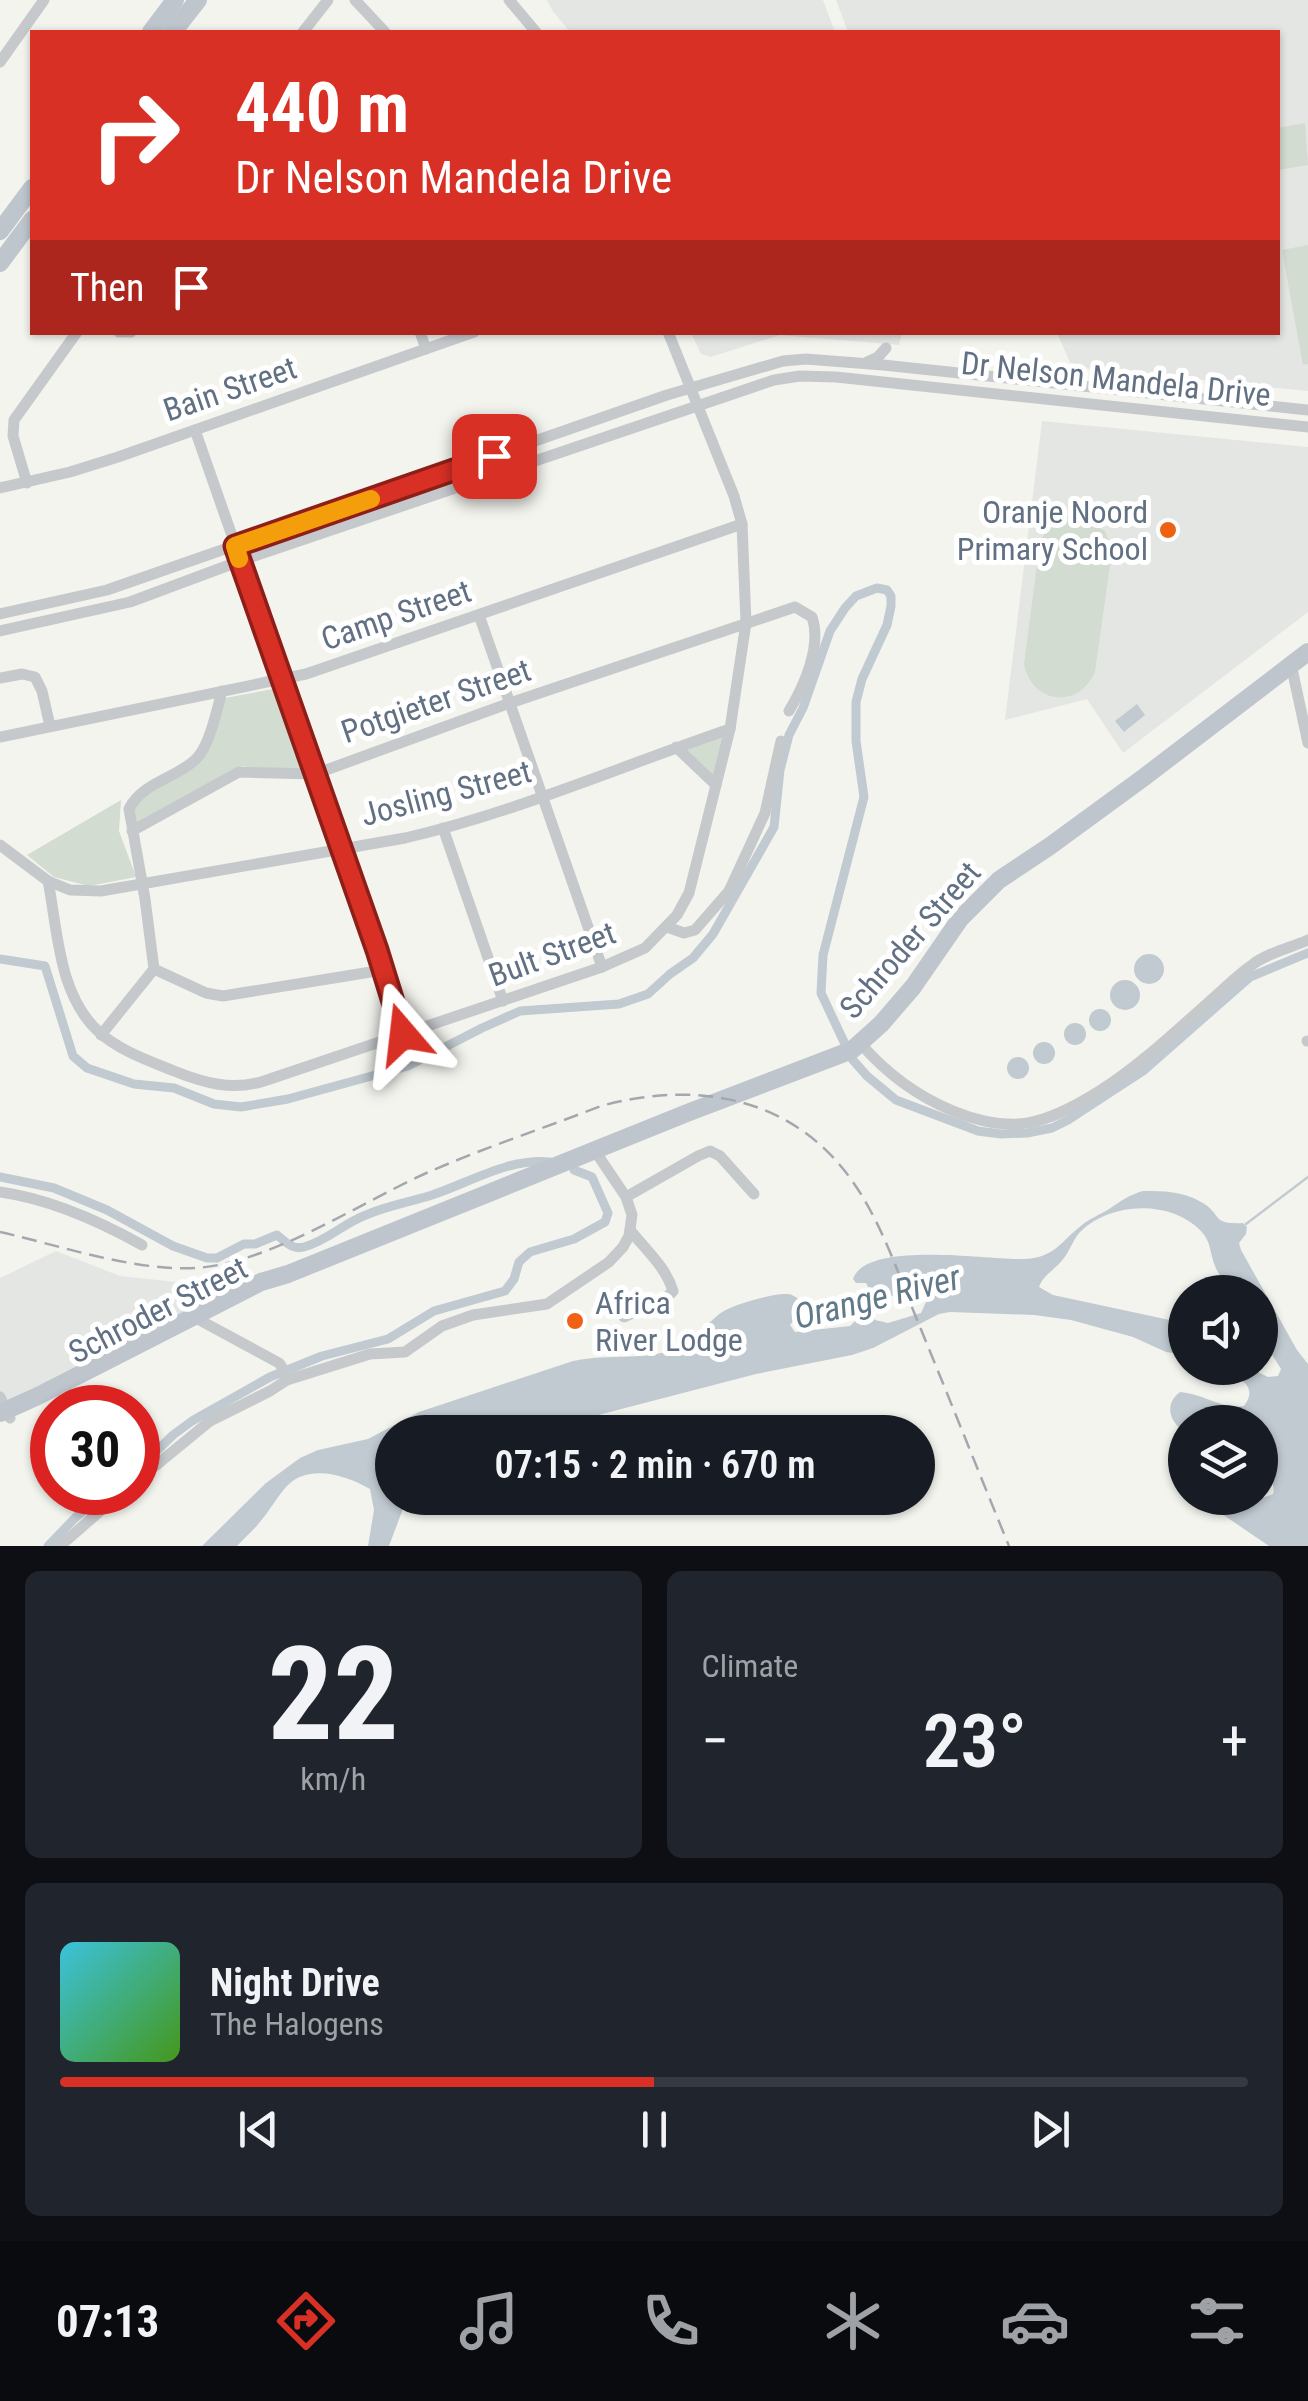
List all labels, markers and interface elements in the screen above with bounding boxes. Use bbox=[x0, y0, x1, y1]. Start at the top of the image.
text: 440 m bbox=[235, 67, 409, 149]
icon: right bbox=[70, 70, 200, 200]
text: Dr Nelson Mandela Drive bbox=[235, 151, 672, 204]
icon: arrive bbox=[164, 260, 219, 315]
text: Then bbox=[70, 266, 144, 310]
street label: Dr Nelson Mandela Drive bbox=[959, 344, 1273, 414]
street label: Bain Street bbox=[159, 349, 301, 429]
pin bbox=[452, 414, 537, 499]
icon: arrive bbox=[467, 429, 522, 484]
place label: Oranje Noord Primary School bbox=[957, 493, 1148, 568]
marker: Oranje Noord Primary School bbox=[1157, 519, 1179, 541]
street label: Camp Street bbox=[316, 572, 476, 658]
street label: Potgieter Street bbox=[336, 651, 536, 751]
street label: Josling Street bbox=[357, 752, 535, 834]
street label: Schroder Street bbox=[832, 854, 988, 1026]
street label: Bult Street bbox=[483, 914, 621, 994]
position arrow bbox=[351, 982, 455, 1086]
street label: Schroder Street bbox=[62, 1249, 254, 1371]
water label: Orange River bbox=[790, 1257, 965, 1338]
map controls bbox=[1168, 1275, 1278, 1515]
button: sound bbox=[1168, 1275, 1278, 1385]
place label: Africa River Lodge bbox=[595, 1284, 743, 1359]
marker: Africa River Lodge bbox=[564, 1310, 586, 1332]
speed limit sign: 30 bbox=[30, 1385, 160, 1515]
button: layers bbox=[1168, 1405, 1278, 1515]
text: 07:15 · 2 min · 670 m bbox=[495, 1443, 815, 1487]
text: 22 bbox=[268, 1618, 399, 1771]
text: Climate bbox=[702, 1647, 798, 1685]
text: 23° bbox=[923, 1697, 1027, 1785]
text: − bbox=[702, 1709, 729, 1773]
text: + bbox=[1221, 1709, 1248, 1773]
text: km/h bbox=[300, 1760, 366, 1798]
text: Night Drive bbox=[210, 1961, 380, 2005]
text: The Halogens bbox=[210, 2005, 384, 2043]
icon: previous bbox=[231, 2102, 286, 2157]
icon: pause bbox=[627, 2102, 682, 2157]
icon: next bbox=[1023, 2102, 1078, 2157]
icon: directions bbox=[271, 2286, 341, 2356]
icon: music bbox=[454, 2286, 524, 2356]
icon: phone bbox=[636, 2286, 706, 2356]
icon: climate bbox=[818, 2286, 888, 2356]
icon: car bbox=[1000, 2286, 1070, 2356]
icon: filters bbox=[1182, 2286, 1252, 2356]
text: 07:13 bbox=[56, 2295, 159, 2348]

